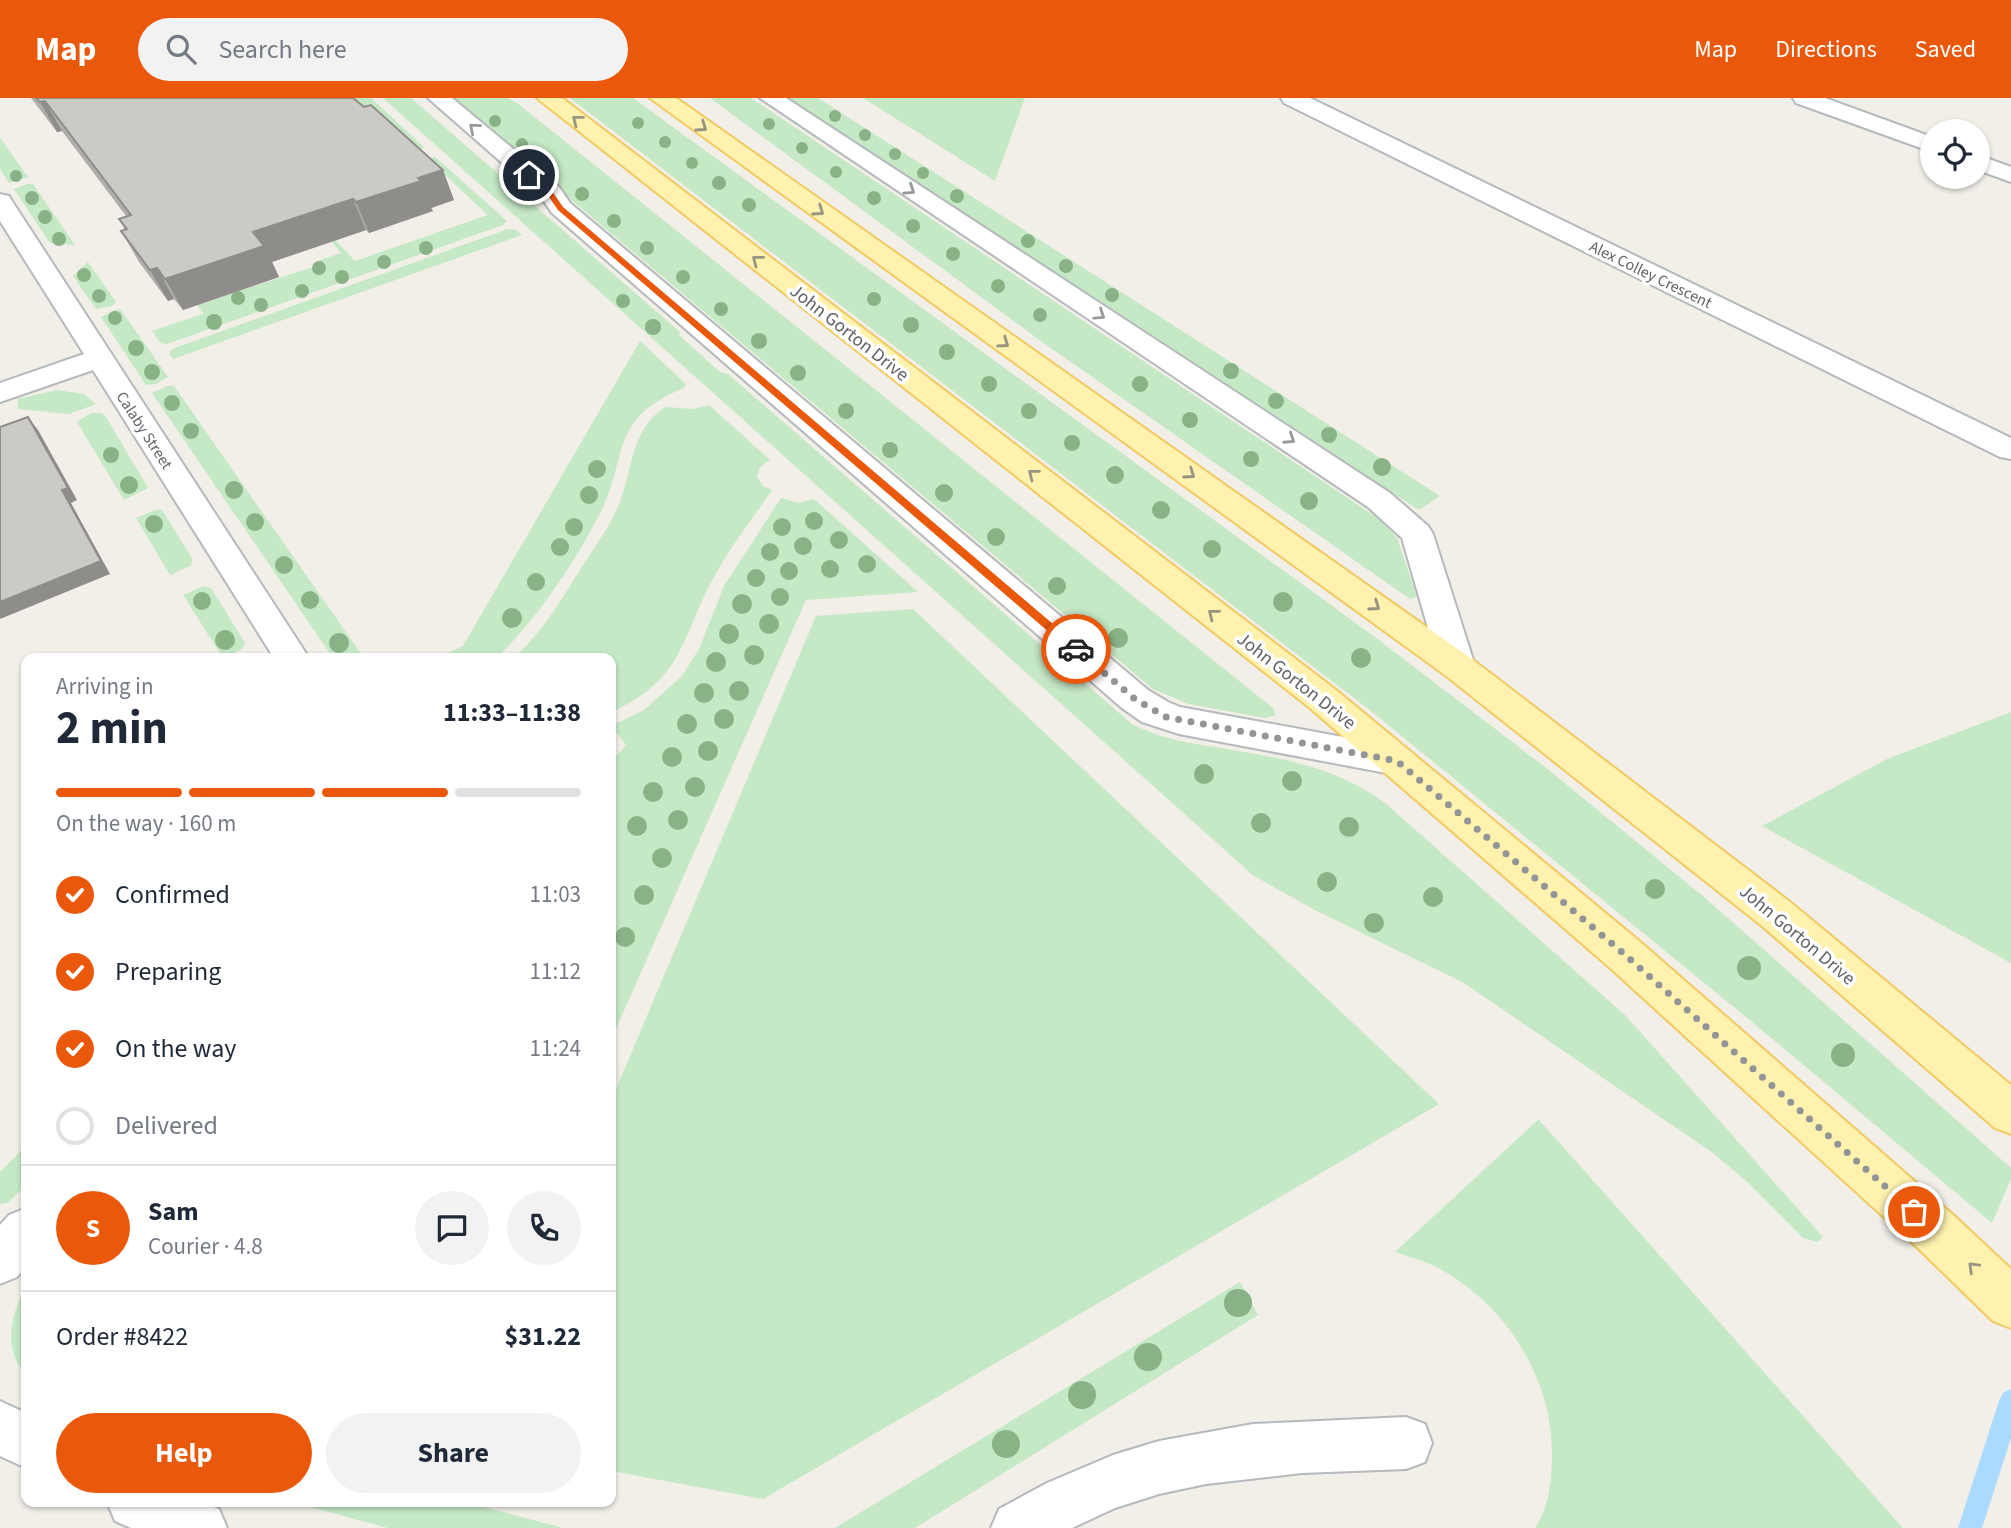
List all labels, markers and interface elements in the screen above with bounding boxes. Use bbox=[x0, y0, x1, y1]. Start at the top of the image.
search box bbox=[138, 18, 628, 81]
text: Map bbox=[35, 26, 96, 73]
icon: search bbox=[162, 30, 200, 68]
text: Search here bbox=[218, 31, 347, 68]
text: Map bbox=[1694, 32, 1737, 67]
text: Directions bbox=[1775, 32, 1877, 67]
text: Saved bbox=[1915, 32, 1976, 67]
one-way arrow bbox=[572, 116, 585, 129]
one-way arrow bbox=[694, 119, 707, 131]
map controls bbox=[1920, 119, 1990, 189]
button: locate bbox=[1920, 119, 1990, 189]
one-way arrow bbox=[469, 124, 482, 136]
pin bbox=[499, 145, 559, 205]
icon: home bbox=[510, 156, 548, 194]
one-way arrow bbox=[902, 181, 915, 194]
one-way arrow bbox=[811, 202, 824, 215]
street label: Alex Colley Crescent bbox=[1586, 236, 1716, 314]
one-way arrow bbox=[752, 255, 765, 268]
street label: John Gorton Drive bbox=[784, 278, 914, 388]
one-way arrow bbox=[1092, 307, 1105, 320]
one-way arrow bbox=[996, 334, 1009, 347]
street label: Calaby Street bbox=[111, 387, 178, 474]
one-way arrow bbox=[1282, 431, 1295, 444]
one-way arrow bbox=[1182, 466, 1195, 479]
one-way arrow bbox=[1029, 470, 1041, 483]
one-way arrow bbox=[1367, 598, 1380, 611]
one-way arrow bbox=[1209, 609, 1221, 622]
courier bbox=[1041, 614, 1111, 684]
street label: John Gorton Drive bbox=[1231, 626, 1361, 736]
icon: car bbox=[1057, 630, 1095, 668]
text: Arriving in bbox=[56, 670, 154, 703]
text: 11:33–11:38 bbox=[443, 694, 581, 731]
text: 2 min bbox=[56, 696, 168, 761]
text: On the way · 160 m bbox=[56, 807, 236, 840]
icon: check bbox=[56, 876, 94, 914]
text: Confirmed bbox=[115, 876, 230, 913]
text: 11:03 bbox=[530, 878, 581, 911]
street label: John Gorton Drive bbox=[1733, 878, 1861, 992]
icon: check bbox=[56, 953, 94, 991]
text: Preparing bbox=[115, 953, 221, 990]
text: 11:12 bbox=[530, 955, 581, 988]
icon: check bbox=[56, 1030, 94, 1068]
text: On the way bbox=[115, 1030, 236, 1067]
text: 11:24 bbox=[530, 1032, 581, 1065]
text: Delivered bbox=[115, 1107, 218, 1144]
pin bbox=[1884, 1182, 1944, 1242]
button: chat bbox=[415, 1191, 489, 1265]
button: phone bbox=[507, 1191, 581, 1265]
text: Sam bbox=[148, 1193, 198, 1230]
icon: bag bbox=[1895, 1193, 1933, 1231]
text: S bbox=[86, 1210, 100, 1247]
text: Courier · 4.8 bbox=[148, 1230, 263, 1263]
one-way arrow bbox=[1968, 1263, 1981, 1276]
text: Order #8422 bbox=[56, 1318, 188, 1355]
text: $31.22 bbox=[505, 1318, 581, 1355]
button: Help bbox=[56, 1413, 312, 1493]
button: Share bbox=[326, 1413, 581, 1493]

